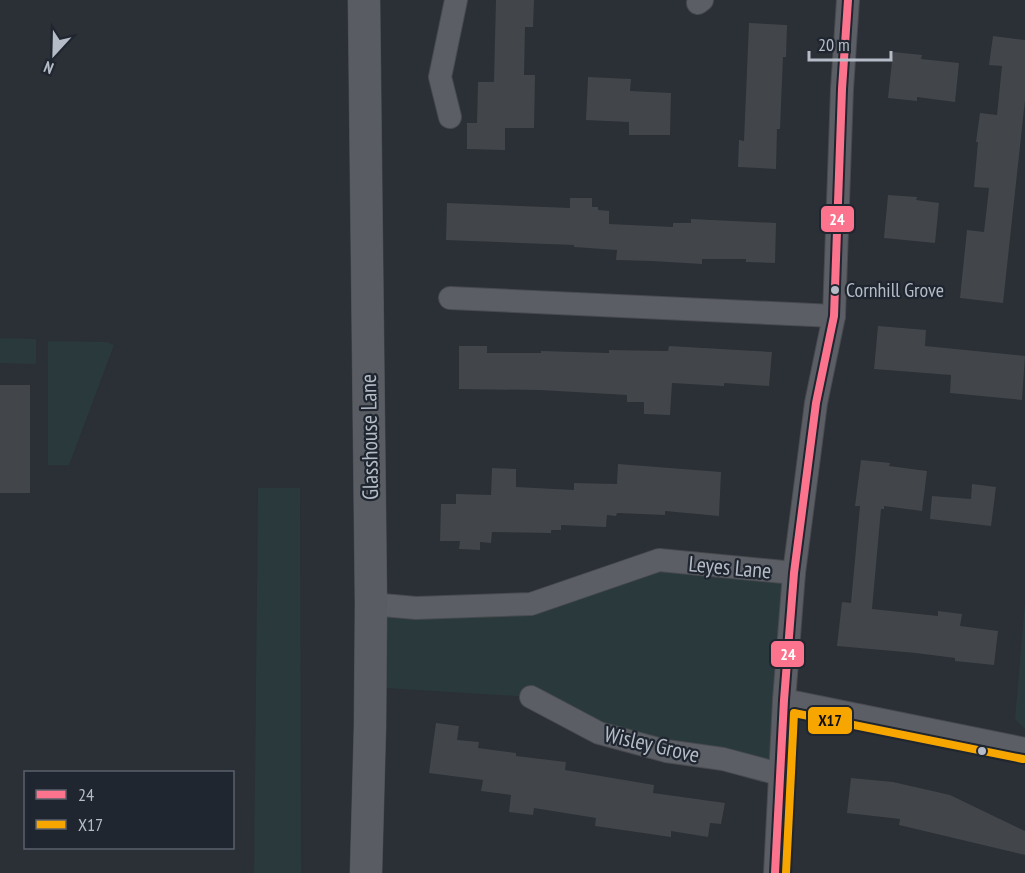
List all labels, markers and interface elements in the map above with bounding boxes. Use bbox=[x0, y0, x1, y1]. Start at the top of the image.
north arrow bbox=[24, 24, 84, 84]
scale bar bbox=[809, 24, 892, 62]
text: 20 m bbox=[818, 33, 850, 56]
text: N bbox=[41, 57, 56, 79]
line badge: 24 bbox=[820, 205, 855, 233]
text: 24 bbox=[829, 209, 845, 229]
place label: Cornhill Grove bbox=[846, 277, 944, 303]
marker: Cornhill Grove bbox=[829, 284, 841, 296]
street label: Glasshouse Lane bbox=[354, 374, 384, 500]
street label: Leyes Lane bbox=[688, 549, 772, 585]
line badge: 24 bbox=[770, 640, 805, 668]
text: 24 bbox=[780, 644, 796, 664]
line badge: X17 bbox=[807, 706, 853, 735]
text: X17 bbox=[818, 710, 842, 730]
street label: Wisley Grove bbox=[602, 719, 702, 769]
unlabelled marker bbox=[976, 745, 988, 757]
legend bbox=[24, 771, 234, 849]
text: 24 bbox=[78, 783, 94, 806]
text: X17 bbox=[78, 813, 103, 836]

